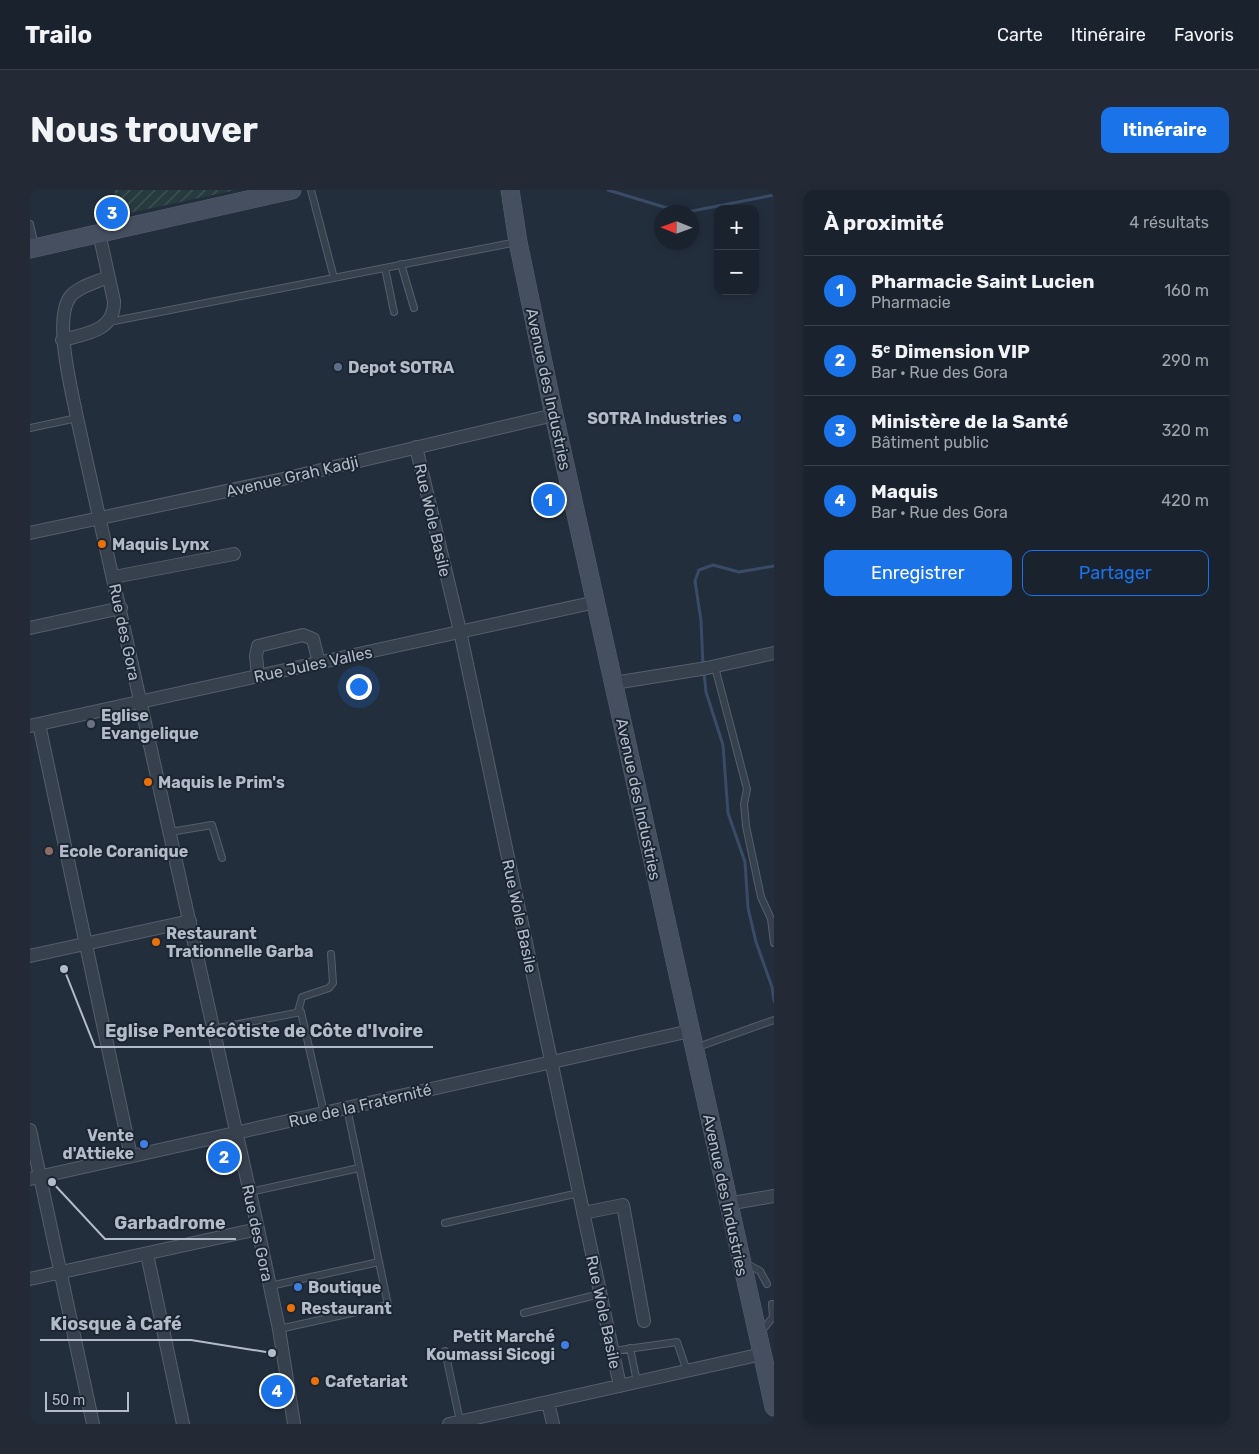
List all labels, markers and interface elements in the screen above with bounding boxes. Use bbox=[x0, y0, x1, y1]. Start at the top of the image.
text: Trailo bbox=[25, 21, 92, 49]
text: Carte bbox=[997, 24, 1043, 46]
text: Itinéraire bbox=[1071, 24, 1146, 46]
text: Favoris bbox=[1174, 24, 1234, 46]
button: Itinéraire bbox=[1101, 107, 1229, 153]
text: Nous trouver bbox=[30, 109, 258, 151]
pin: 3 bbox=[96, 194, 128, 232]
north arrow bbox=[654, 205, 699, 250]
map controls bbox=[714, 205, 759, 295]
button: + bbox=[714, 205, 759, 250]
text: À proximité bbox=[824, 210, 944, 235]
text: 4 résultats bbox=[1129, 213, 1209, 232]
button: − bbox=[714, 250, 759, 295]
text: Pharmacie Saint Lucien bbox=[871, 270, 1094, 293]
text: 1 bbox=[836, 281, 844, 300]
text: 160 m bbox=[1164, 281, 1209, 300]
text: Pharmacie bbox=[871, 293, 951, 312]
street label: Avenue des Industries bbox=[522, 306, 575, 472]
text: 5ᵉ Dimension VIP bbox=[871, 340, 1030, 363]
text: 2 bbox=[835, 351, 845, 370]
text: 290 m bbox=[1162, 351, 1209, 370]
place label: Depot SOTRA bbox=[348, 358, 455, 377]
marker: Depot SOTRA bbox=[332, 361, 344, 373]
text: Bar · Rue des Gora bbox=[871, 363, 1008, 382]
place label: SOTRA Industries bbox=[587, 409, 727, 428]
text: Ministère de la Santé bbox=[871, 410, 1068, 433]
marker: SOTRA Industries bbox=[731, 412, 743, 424]
text: 3 bbox=[835, 421, 845, 440]
text: 320 m bbox=[1162, 421, 1209, 440]
text: Bâtiment public bbox=[871, 433, 989, 452]
street label: Avenue Grah Kadji bbox=[224, 452, 360, 501]
street label: Rue Wole Basile bbox=[410, 462, 455, 579]
text: Maquis bbox=[871, 480, 938, 503]
pin: 1 bbox=[533, 481, 565, 519]
text: 4 bbox=[835, 491, 845, 510]
text: 420 m bbox=[1161, 491, 1209, 510]
text: Bar · Rue des Gora bbox=[871, 503, 1008, 522]
place label: Maquis Lynx bbox=[112, 535, 210, 554]
marker: Maquis Lynx bbox=[96, 538, 108, 550]
button: Enregistrer bbox=[824, 550, 1012, 596]
button: Partager bbox=[1022, 550, 1209, 596]
street label: Rue des Gora bbox=[105, 582, 144, 682]
street label: Rue Jules Valles bbox=[252, 643, 374, 686]
your location bbox=[346, 674, 372, 700]
place label: Eglise Evangelique bbox=[101, 706, 199, 743]
street label: Avenue des Industries bbox=[612, 716, 665, 882]
marker: Eglise Evangelique bbox=[85, 718, 97, 730]
place label: Maquis le Prim's bbox=[158, 773, 285, 792]
marker: Maquis le Prim's bbox=[142, 776, 154, 788]
place label: Ecole Coranique bbox=[59, 842, 188, 861]
marker: Ecole Coranique bbox=[43, 845, 55, 857]
street label: Rue Wole Basile bbox=[498, 858, 541, 975]
place label: Restaurant Trationnelle Garba bbox=[166, 924, 313, 961]
marker: Restaurant Trationnelle Garba bbox=[150, 936, 162, 948]
callout: Eglise Pentécôtiste de Côte d'Ivoire bbox=[95, 1014, 433, 1047]
text: Eglise Pentécôtiste de Côte d'Ivoire bbox=[105, 1020, 423, 1042]
street label: Rue de la Fraternité bbox=[287, 1080, 433, 1131]
street label: Avenue des Industries bbox=[699, 1112, 752, 1278]
place label: Vente d'Attieke bbox=[63, 1126, 134, 1163]
marker: Vente d'Attieke bbox=[138, 1138, 150, 1150]
pin: 2 bbox=[208, 1138, 240, 1176]
street label: Rue des Gora bbox=[238, 1183, 277, 1283]
callout: Garbadrome bbox=[105, 1206, 236, 1239]
text: Garbadrome bbox=[114, 1212, 226, 1234]
street label: Rue Wole Basile bbox=[582, 1254, 625, 1371]
place label: Boutique bbox=[308, 1278, 381, 1297]
marker: Boutique bbox=[292, 1281, 304, 1293]
place label: Restaurant bbox=[301, 1299, 392, 1318]
marker: Restaurant bbox=[285, 1302, 297, 1314]
callout: Kiosque à Café bbox=[40, 1307, 191, 1340]
text: Kiosque à Café bbox=[50, 1313, 182, 1335]
place label: Petit Marché Koumassi Sicogi bbox=[426, 1327, 555, 1364]
marker: Petit Marché Koumassi Sicogi bbox=[559, 1339, 571, 1351]
pin: 4 bbox=[261, 1372, 293, 1410]
place label: Cafetariat bbox=[325, 1372, 408, 1391]
marker: Cafetariat bbox=[309, 1375, 321, 1387]
scale bar bbox=[45, 1389, 129, 1412]
text: 50 m bbox=[52, 1392, 85, 1409]

